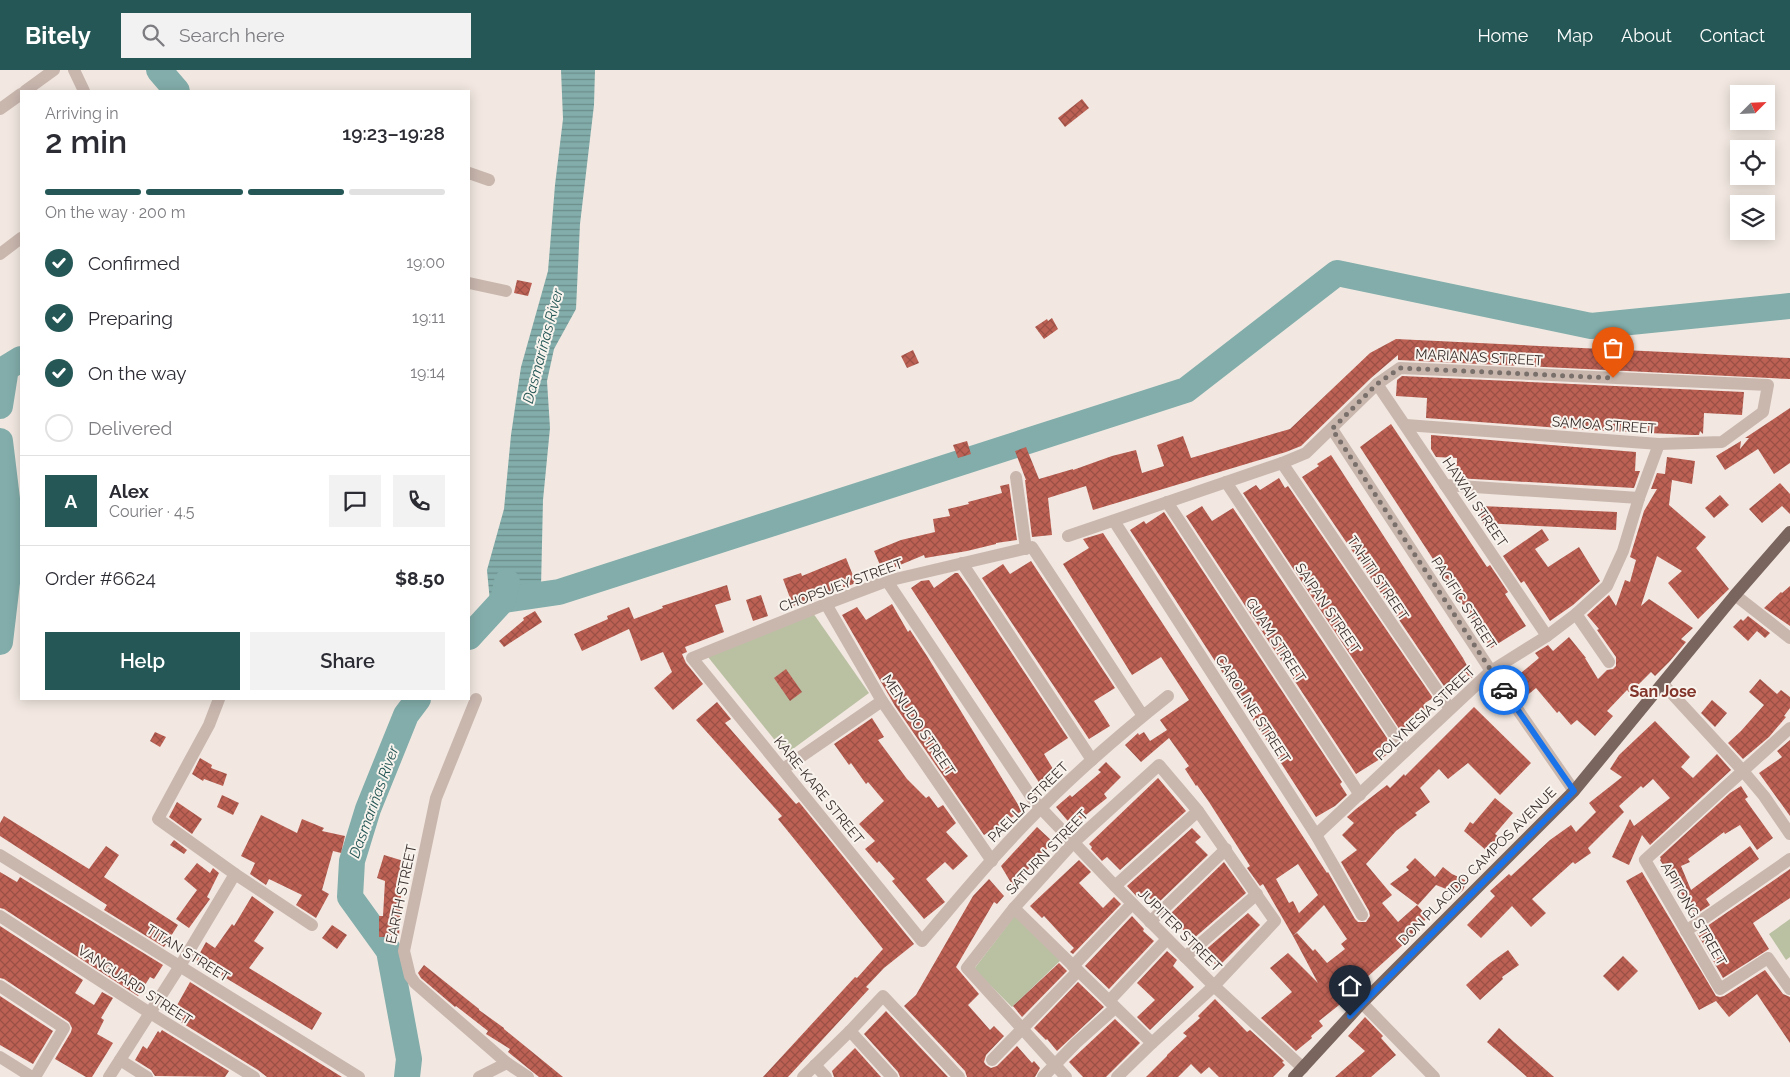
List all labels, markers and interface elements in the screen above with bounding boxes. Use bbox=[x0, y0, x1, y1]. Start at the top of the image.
search box bbox=[121, 13, 471, 58]
text: Bitely bbox=[25, 21, 91, 50]
icon: search bbox=[139, 21, 167, 49]
text: Search here bbox=[179, 24, 285, 46]
text: Home bbox=[1477, 25, 1528, 46]
text: Map bbox=[1556, 25, 1593, 46]
text: About bbox=[1621, 25, 1672, 46]
text: Contact bbox=[1700, 25, 1765, 46]
north arrow bbox=[1730, 85, 1775, 130]
map controls bbox=[1730, 85, 1775, 240]
text: Arriving in bbox=[45, 104, 119, 123]
text: 19:23–19:28 bbox=[342, 122, 445, 144]
text: 2 min bbox=[45, 123, 127, 160]
button: locate bbox=[1730, 140, 1775, 185]
button: layers bbox=[1730, 195, 1775, 240]
text: On the way · 200 m bbox=[45, 203, 185, 222]
icon: check bbox=[45, 249, 73, 277]
text: Confirmed bbox=[88, 252, 180, 274]
text: 19:00 bbox=[406, 253, 445, 272]
water label: Dasmariñas River bbox=[519, 286, 567, 405]
icon: check bbox=[45, 304, 73, 332]
text: Preparing bbox=[88, 307, 173, 329]
text: 19:11 bbox=[412, 308, 445, 327]
pin bbox=[1592, 327, 1634, 378]
icon: bag bbox=[1599, 334, 1627, 362]
street label: MARIANAS STREET bbox=[1415, 346, 1544, 368]
icon: check bbox=[45, 359, 73, 387]
text: On the way bbox=[88, 362, 187, 384]
text: 19:14 bbox=[410, 363, 445, 382]
street label: SAMOA STREET bbox=[1551, 413, 1657, 437]
text: Delivered bbox=[88, 417, 172, 439]
street label: HAWAII STREET bbox=[1439, 454, 1511, 550]
button: chat bbox=[329, 475, 381, 527]
button: phone bbox=[393, 475, 445, 527]
text: Alex bbox=[109, 480, 149, 502]
text: A bbox=[65, 490, 77, 512]
text: Courier · 4.5 bbox=[109, 502, 194, 521]
street label: TAHITI STREET bbox=[1344, 533, 1412, 624]
street label: PACIFIC STREET bbox=[1428, 554, 1500, 653]
street label: CHOPSUEY STREET bbox=[777, 555, 906, 615]
street label: SAIPAN STREET bbox=[1292, 560, 1364, 656]
text: Order #6624 bbox=[45, 567, 156, 589]
text: $8.50 bbox=[395, 567, 445, 589]
street label: GUAM STREET bbox=[1243, 595, 1309, 686]
button: Help bbox=[45, 632, 240, 690]
button: Share bbox=[250, 632, 445, 690]
street label: CAROLINE STREET bbox=[1212, 652, 1294, 766]
street label: POLYNESIA STREET bbox=[1372, 662, 1479, 763]
courier bbox=[1479, 665, 1529, 715]
street label: MENUDO STREET bbox=[879, 672, 959, 779]
icon: car bbox=[1490, 676, 1518, 704]
district label: San Jose bbox=[1630, 682, 1697, 701]
street label: KARE-KARE STREET bbox=[771, 733, 867, 847]
water label: Dasmariñas River bbox=[345, 743, 403, 860]
street label: PAELLA STREET bbox=[985, 758, 1072, 845]
street label: DON PLACIDO CAMPOS AVENUE bbox=[1395, 784, 1559, 948]
street label: SATURN STREET bbox=[1003, 806, 1092, 898]
street label: EARTH STREET bbox=[383, 842, 419, 945]
street label: APITONG STREET bbox=[1658, 860, 1730, 969]
street label: JUPITER STREET bbox=[1135, 885, 1225, 975]
street label: TITAN STREET bbox=[143, 921, 233, 985]
street label: VANGUARD STREET bbox=[75, 942, 196, 1028]
pin bbox=[1329, 965, 1371, 1016]
icon: home bbox=[1336, 972, 1364, 1000]

